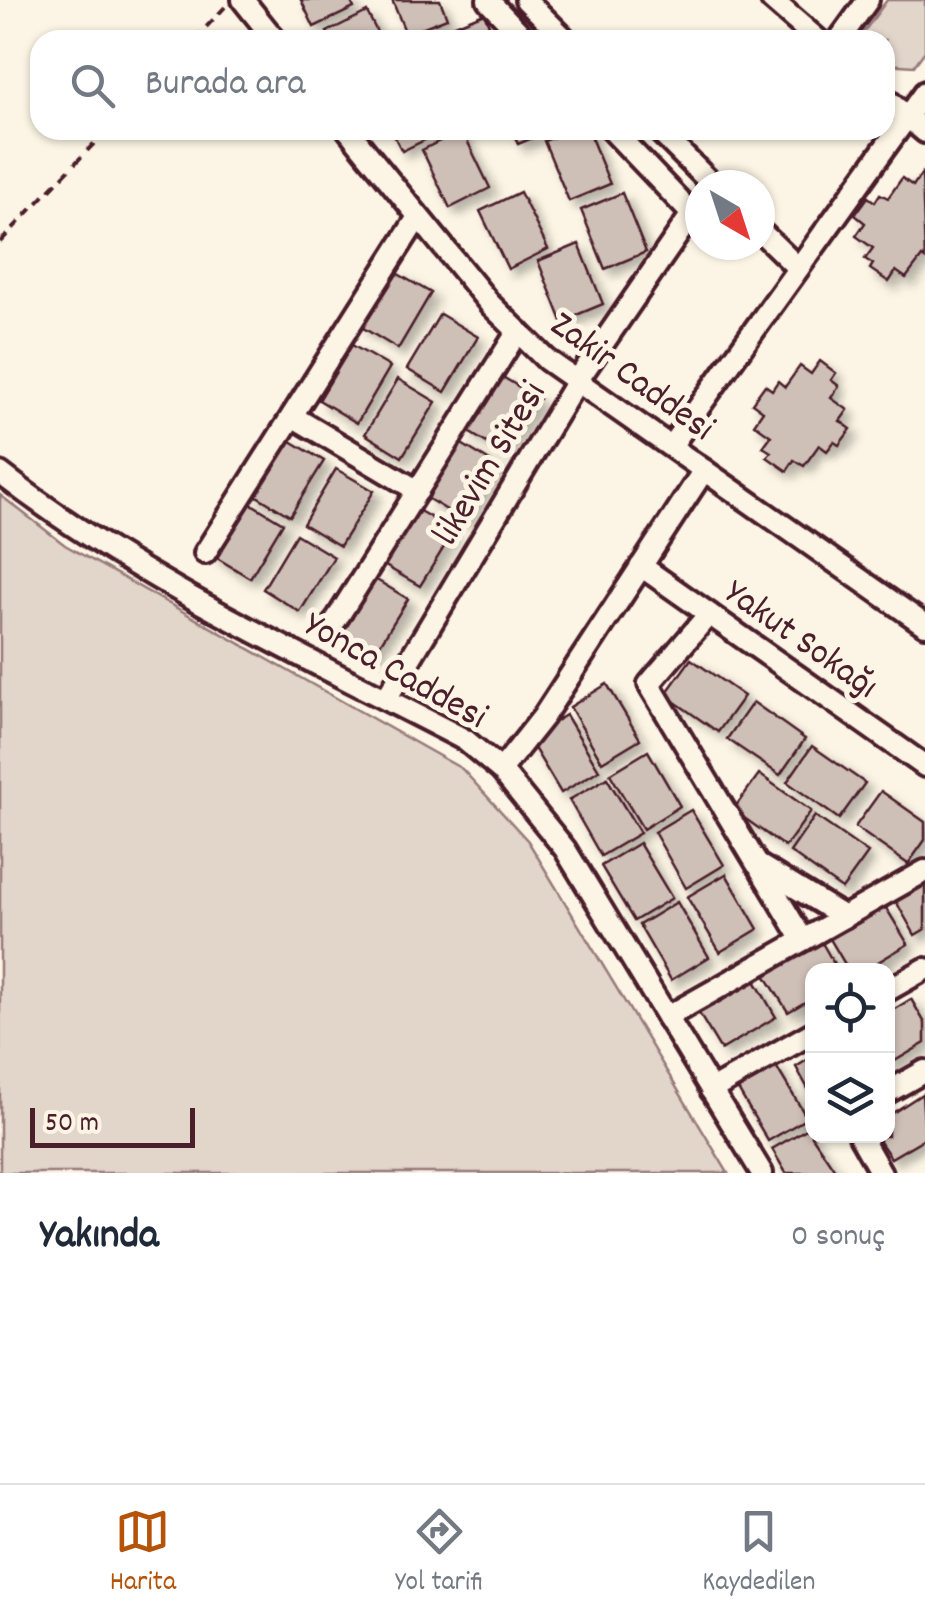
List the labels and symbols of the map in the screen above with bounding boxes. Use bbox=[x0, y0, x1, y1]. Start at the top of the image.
north arrow bbox=[685, 170, 775, 260]
street label: Zakir Caddesi bbox=[537, 300, 725, 457]
street label: likevim Sitesi bbox=[421, 372, 563, 558]
street label: Yakut Sokağı bbox=[712, 568, 888, 715]
street label: Yonca Caddesi bbox=[293, 600, 496, 746]
scale bar bbox=[30, 1103, 195, 1148]

